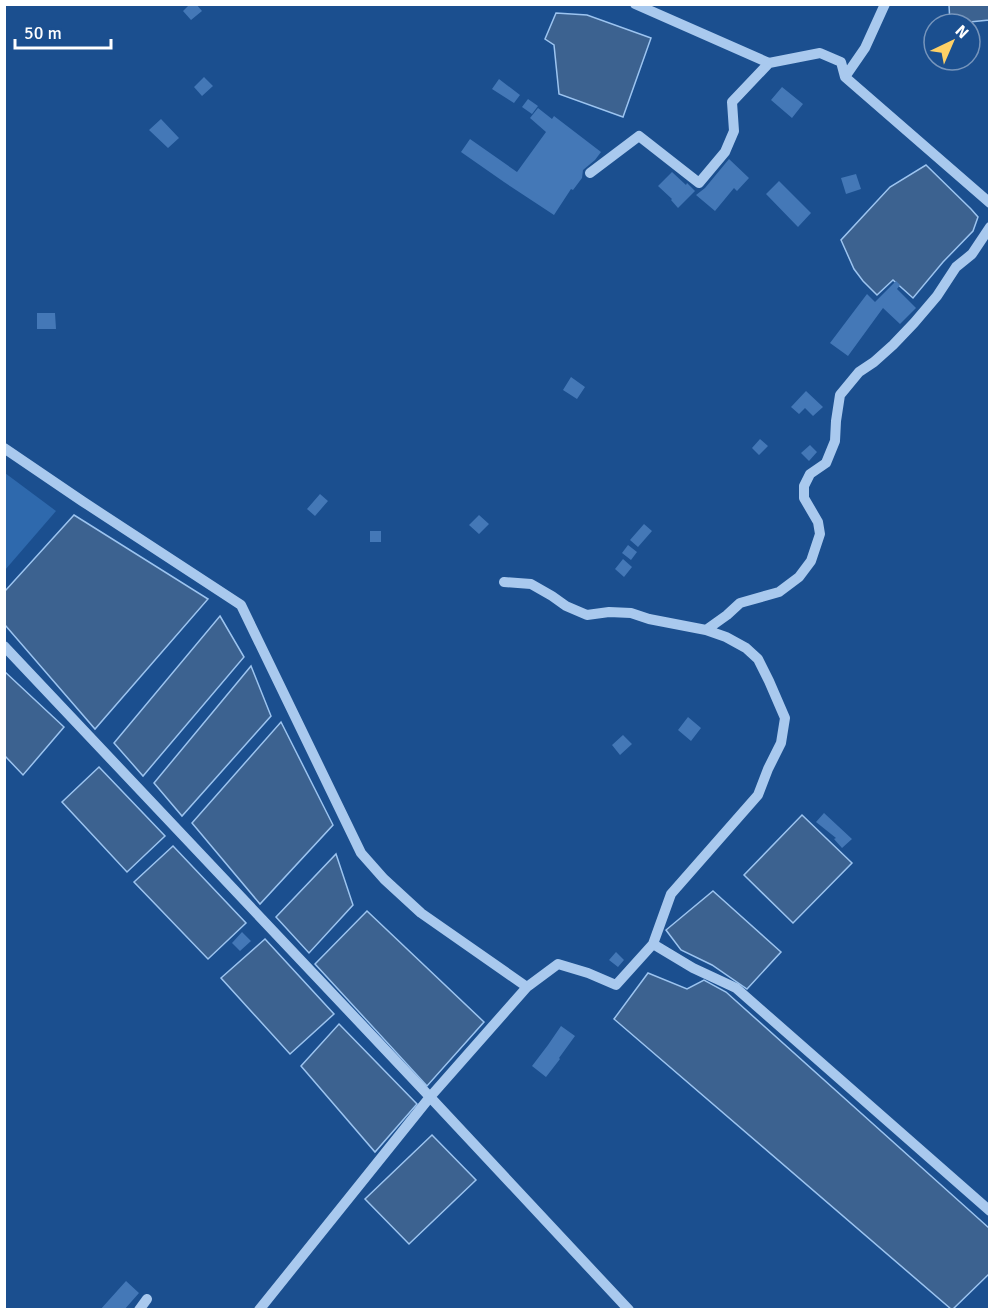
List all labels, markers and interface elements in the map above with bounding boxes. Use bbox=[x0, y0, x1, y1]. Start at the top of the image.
scale bar bbox=[15, 12, 111, 50]
north arrow bbox=[922, 12, 982, 72]
text: N bbox=[951, 21, 973, 43]
text: 50 m bbox=[24, 22, 62, 44]

